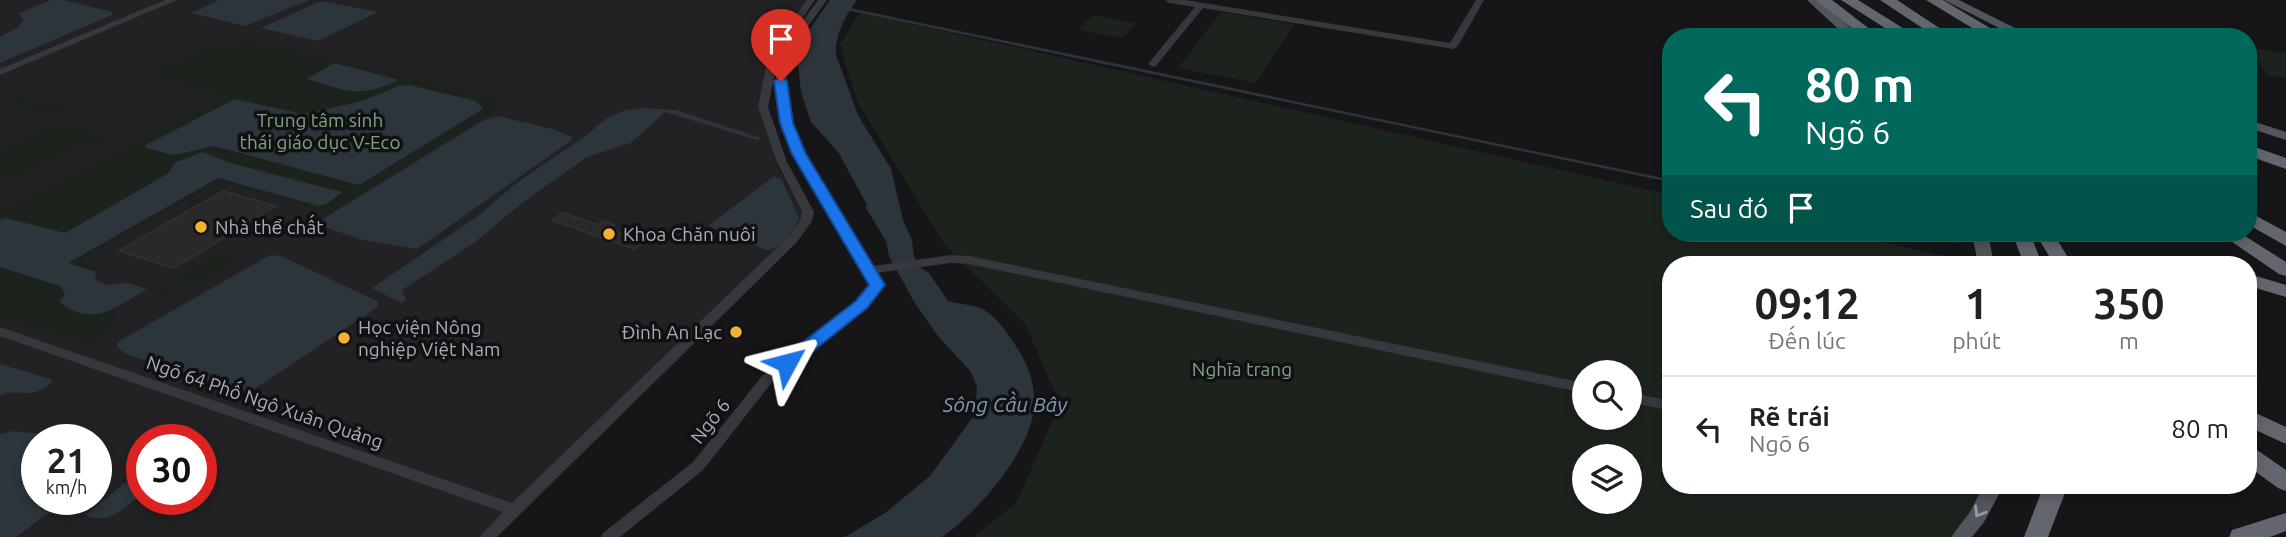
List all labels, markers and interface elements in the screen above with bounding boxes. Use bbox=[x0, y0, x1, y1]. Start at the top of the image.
pin bbox=[751, 9, 811, 81]
icon: arrive bbox=[762, 20, 800, 58]
icon: left bbox=[1690, 56, 1781, 147]
text: 80 m bbox=[1805, 56, 1914, 111]
park label: Trung tâm sinh thái giáo dục V-Eco bbox=[239, 109, 401, 153]
text: Ngõ 6 bbox=[1805, 114, 1890, 150]
icon: arrive bbox=[1782, 189, 1820, 227]
text: Sau đó bbox=[1690, 194, 1768, 223]
place label: Nhà thể chất bbox=[215, 214, 324, 238]
marker: Nhà thể chất bbox=[193, 219, 209, 235]
place label: Khoa Chăn nuôi bbox=[623, 223, 756, 245]
marker: Khoa Chăn nuôi bbox=[601, 226, 617, 242]
text: 09:12 bbox=[1755, 280, 1860, 327]
text: 1 bbox=[1965, 280, 1988, 327]
text: 350 bbox=[2093, 280, 2164, 327]
place label: Học viện Nông nghiệp Việt Nam bbox=[358, 316, 501, 360]
place label: Đình An Lạc bbox=[622, 321, 722, 343]
marker: Đình An Lạc bbox=[728, 324, 744, 340]
position arrow bbox=[750, 326, 824, 400]
text: Đến lúc bbox=[1768, 328, 1846, 353]
text: phút bbox=[1952, 328, 2001, 353]
text: m bbox=[2119, 328, 2139, 353]
marker: Học viện Nông nghiệp Việt Nam bbox=[336, 330, 352, 346]
street label: Ngõ 64 Phố Ngô Xuân Quảng bbox=[144, 350, 387, 453]
park label: Nghĩa trang bbox=[1192, 358, 1292, 380]
map controls bbox=[1572, 360, 1642, 514]
button: search bbox=[1572, 360, 1642, 430]
water label: Sông Cầu Bây bbox=[942, 390, 1068, 416]
street label: Ngõ 6 bbox=[686, 394, 734, 448]
text: Rẽ trái bbox=[1749, 402, 1830, 431]
icon: left bbox=[1690, 410, 1728, 448]
text: 80 m bbox=[2171, 414, 2229, 443]
speed limit sign: 30 bbox=[126, 424, 217, 515]
text: Ngõ 6 bbox=[1749, 431, 1810, 456]
text: 21 bbox=[47, 440, 86, 480]
button: layers bbox=[1572, 444, 1642, 514]
text: km/h bbox=[46, 477, 87, 497]
one-way arrow bbox=[1975, 504, 1988, 517]

